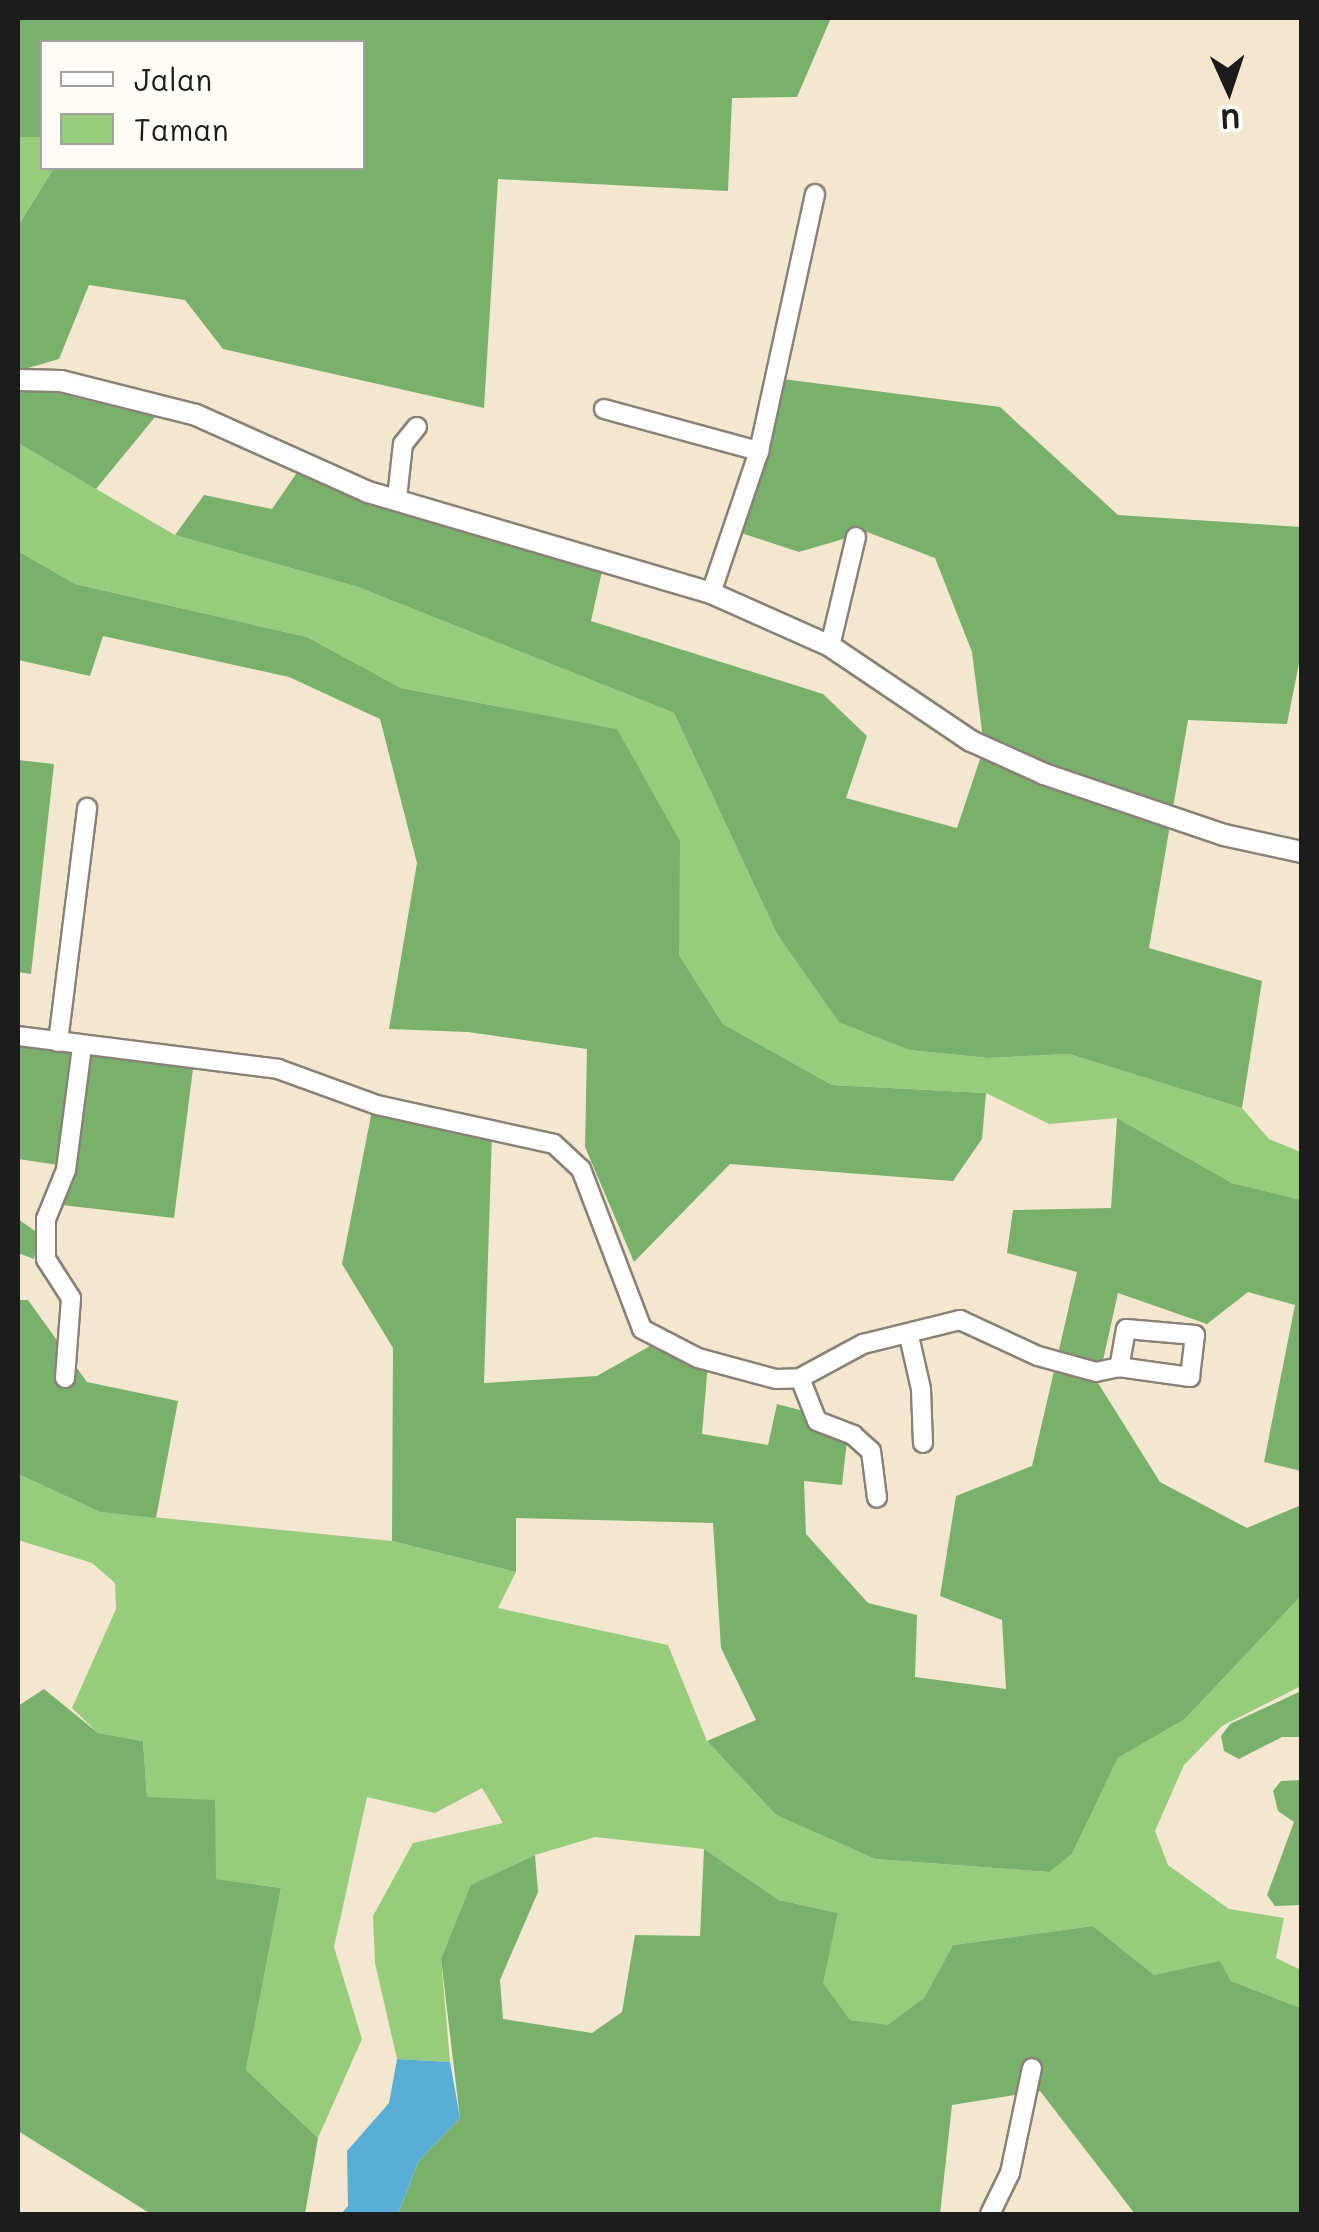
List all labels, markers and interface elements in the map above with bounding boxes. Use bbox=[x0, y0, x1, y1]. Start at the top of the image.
legend bbox=[40, 40, 365, 170]
north arrow bbox=[1179, 40, 1279, 140]
text: Jalan bbox=[134, 59, 212, 99]
text: U bbox=[1220, 101, 1241, 138]
text: Taman bbox=[134, 109, 229, 149]

